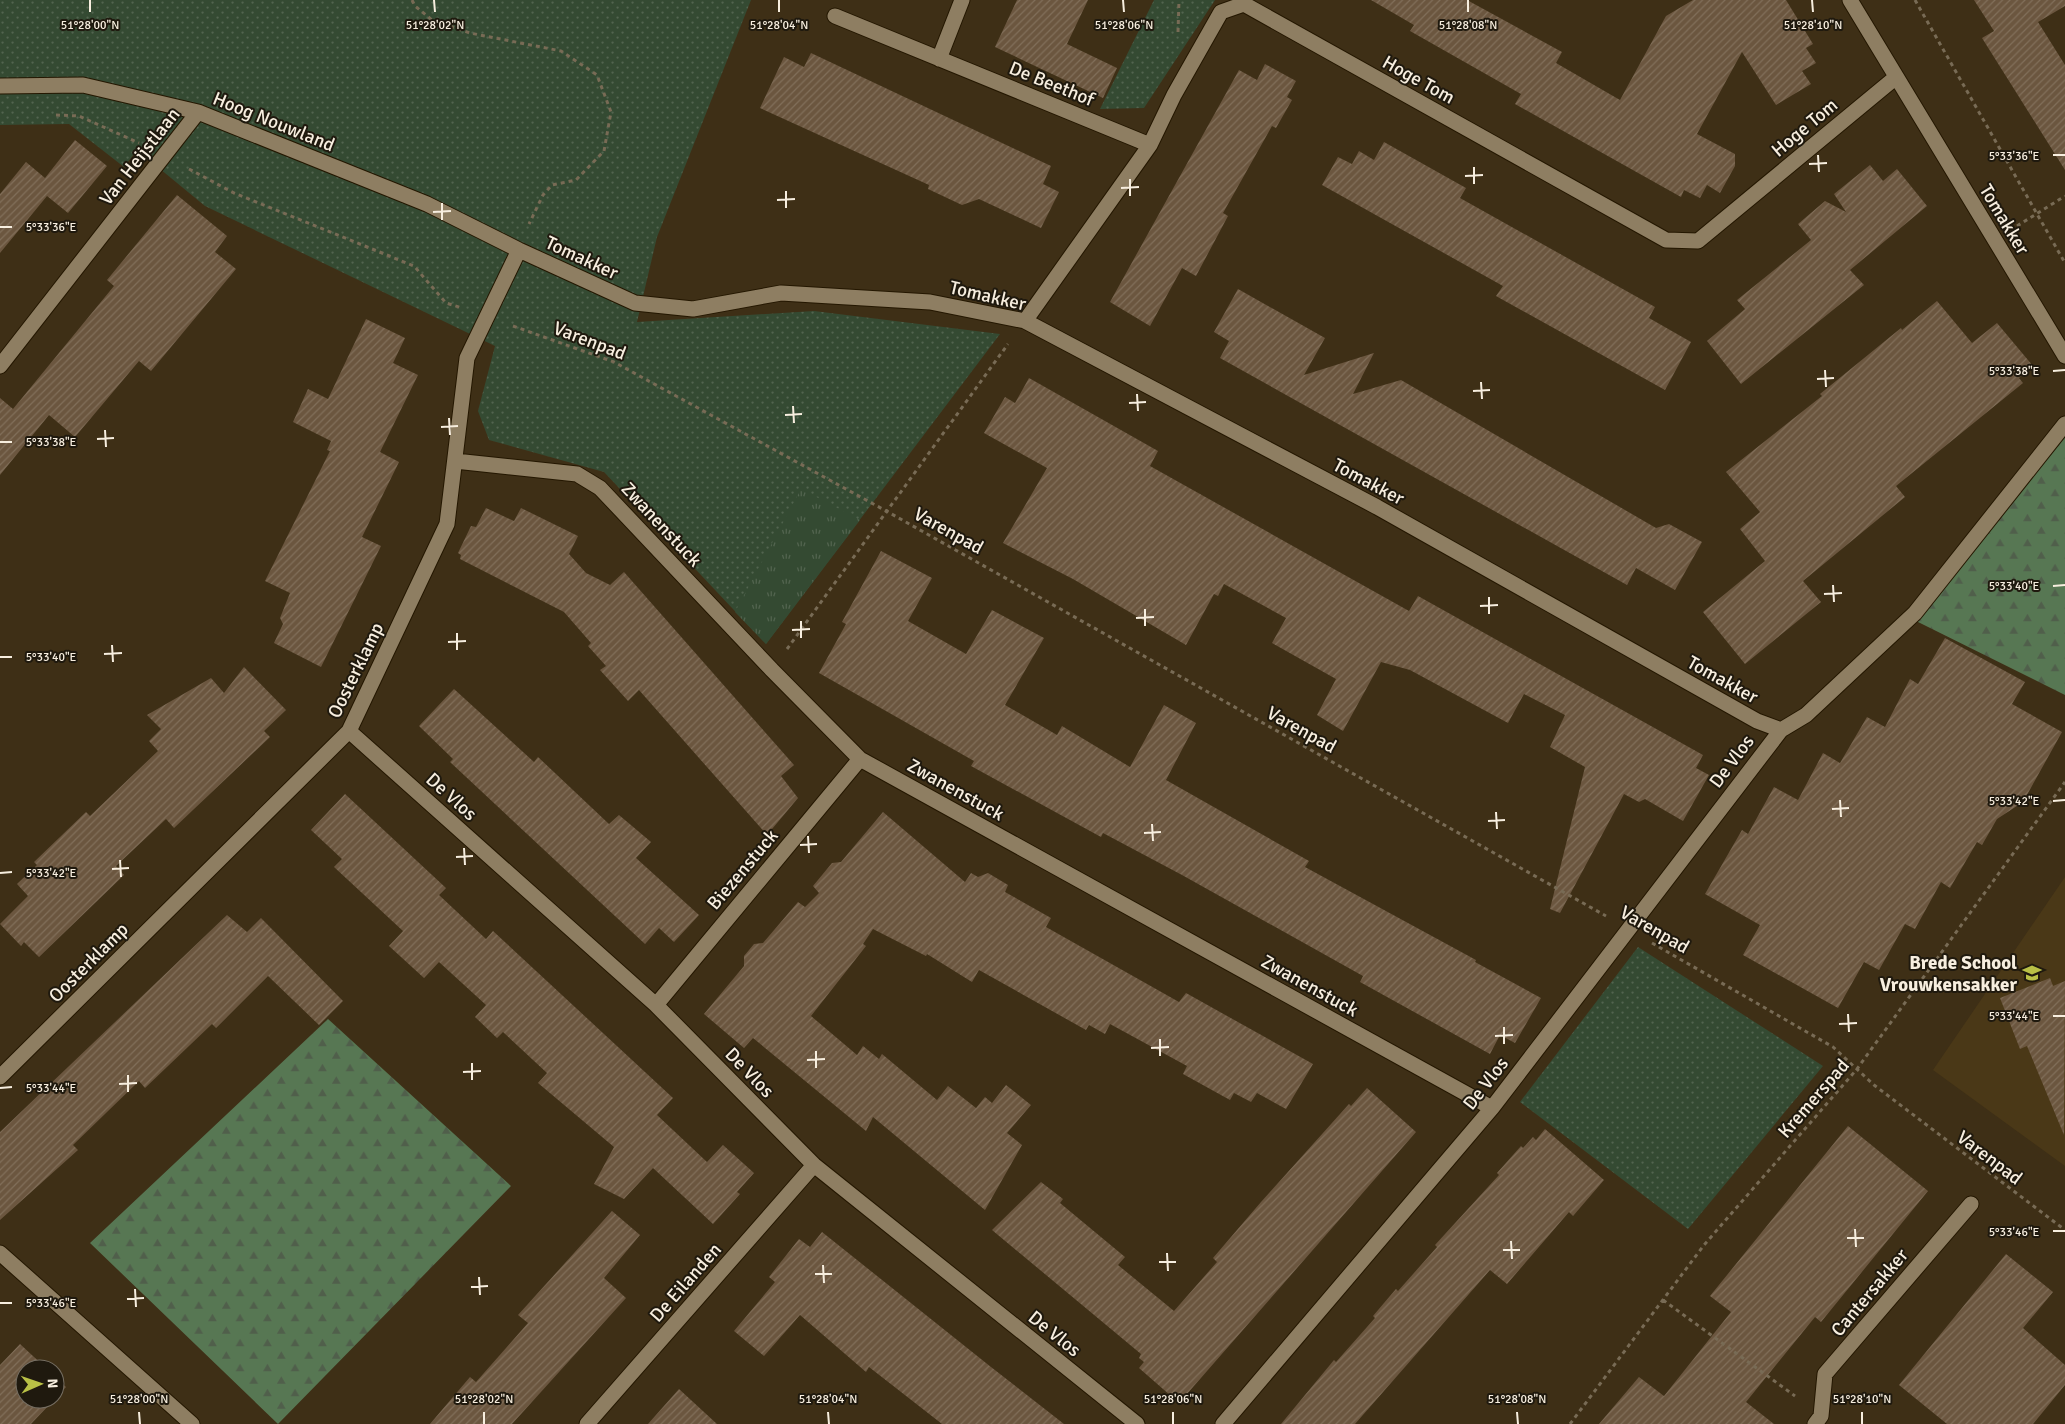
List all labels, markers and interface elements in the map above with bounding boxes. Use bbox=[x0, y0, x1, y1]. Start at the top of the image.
text: 51°28'00"N bbox=[61, 18, 119, 33]
text: 51°28'02"N bbox=[406, 18, 464, 33]
text: 51°28'04"N bbox=[750, 18, 808, 33]
text: 51°28'06"N bbox=[1095, 18, 1153, 33]
text: 51°28'08"N bbox=[1439, 18, 1497, 33]
text: 51°28'10"N bbox=[1784, 18, 1842, 33]
street label: Hoge Tom bbox=[1378, 50, 1459, 110]
street label: De Beethof bbox=[1006, 56, 1099, 112]
street label: Hoog Nouwland bbox=[209, 87, 338, 157]
street label: Hoge Tom bbox=[1767, 93, 1843, 162]
street label: Van Heijstlaan bbox=[94, 103, 185, 210]
text: 5°33'36"E bbox=[1989, 149, 2040, 164]
street label: Tomakker bbox=[1974, 180, 2034, 259]
text: 5°33'36"E bbox=[26, 220, 77, 235]
street label: Tomakker bbox=[541, 231, 622, 285]
street label: Tomakker bbox=[947, 276, 1028, 316]
street label: Varenpad bbox=[550, 316, 629, 366]
text: 5°33'38"E bbox=[1989, 364, 2040, 379]
text: 5°33'38"E bbox=[26, 435, 77, 450]
street label: Tomakker bbox=[1329, 453, 1408, 511]
street label: Zwanenstuck bbox=[616, 477, 707, 572]
street label: Varenpad bbox=[909, 502, 988, 560]
text: 5°33'40"E bbox=[1989, 579, 2040, 594]
street label: Oosterklamp bbox=[322, 619, 389, 722]
text: 5°33'40"E bbox=[26, 650, 77, 665]
street label: Tomakker bbox=[1683, 651, 1762, 709]
street label: Varenpad bbox=[1262, 701, 1341, 759]
street label: De Vlos bbox=[1704, 730, 1760, 793]
street label: Zwanenstuck bbox=[903, 753, 1009, 827]
street label: De Vlos bbox=[421, 768, 482, 826]
text: 5°33'42"E bbox=[1989, 794, 2040, 809]
street label: Biezenstuck bbox=[702, 824, 784, 915]
text: 5°33'42"E bbox=[26, 866, 77, 881]
street label: Varenpad bbox=[1616, 900, 1693, 959]
street label: Oosterklamp bbox=[44, 918, 134, 1008]
street label: Zwanenstuck bbox=[1257, 949, 1363, 1023]
place label: Brede School Vrouwkensakker bbox=[1880, 951, 2017, 997]
school or university icon: Brede School Vrouwkensakker bbox=[2021, 962, 2043, 984]
text: 5°33'44"E bbox=[1989, 1009, 2040, 1024]
street label: De Vlos bbox=[720, 1043, 779, 1103]
street label: De Vlos bbox=[1458, 1052, 1514, 1115]
street label: Kremerspad bbox=[1773, 1054, 1855, 1143]
text: 5°33'44"E bbox=[26, 1081, 77, 1096]
street label: Varenpad bbox=[1952, 1125, 2027, 1190]
text: 5°33'46"E bbox=[1989, 1225, 2040, 1240]
street label: De Eilanden bbox=[645, 1238, 727, 1327]
street label: Cantersakker bbox=[1826, 1244, 1913, 1342]
text: 5°33'46"E bbox=[26, 1296, 77, 1311]
street label: De Vlos bbox=[1023, 1305, 1085, 1362]
north arrow bbox=[15, 1359, 65, 1409]
text: N bbox=[44, 1378, 61, 1389]
text: 51°28'00"N bbox=[110, 1392, 168, 1407]
text: 51°28'02"N bbox=[455, 1392, 513, 1407]
text: 51°28'04"N bbox=[799, 1392, 857, 1407]
text: 51°28'06"N bbox=[1144, 1392, 1202, 1407]
text: 51°28'08"N bbox=[1488, 1392, 1546, 1407]
text: 51°28'10"N bbox=[1833, 1392, 1891, 1407]

